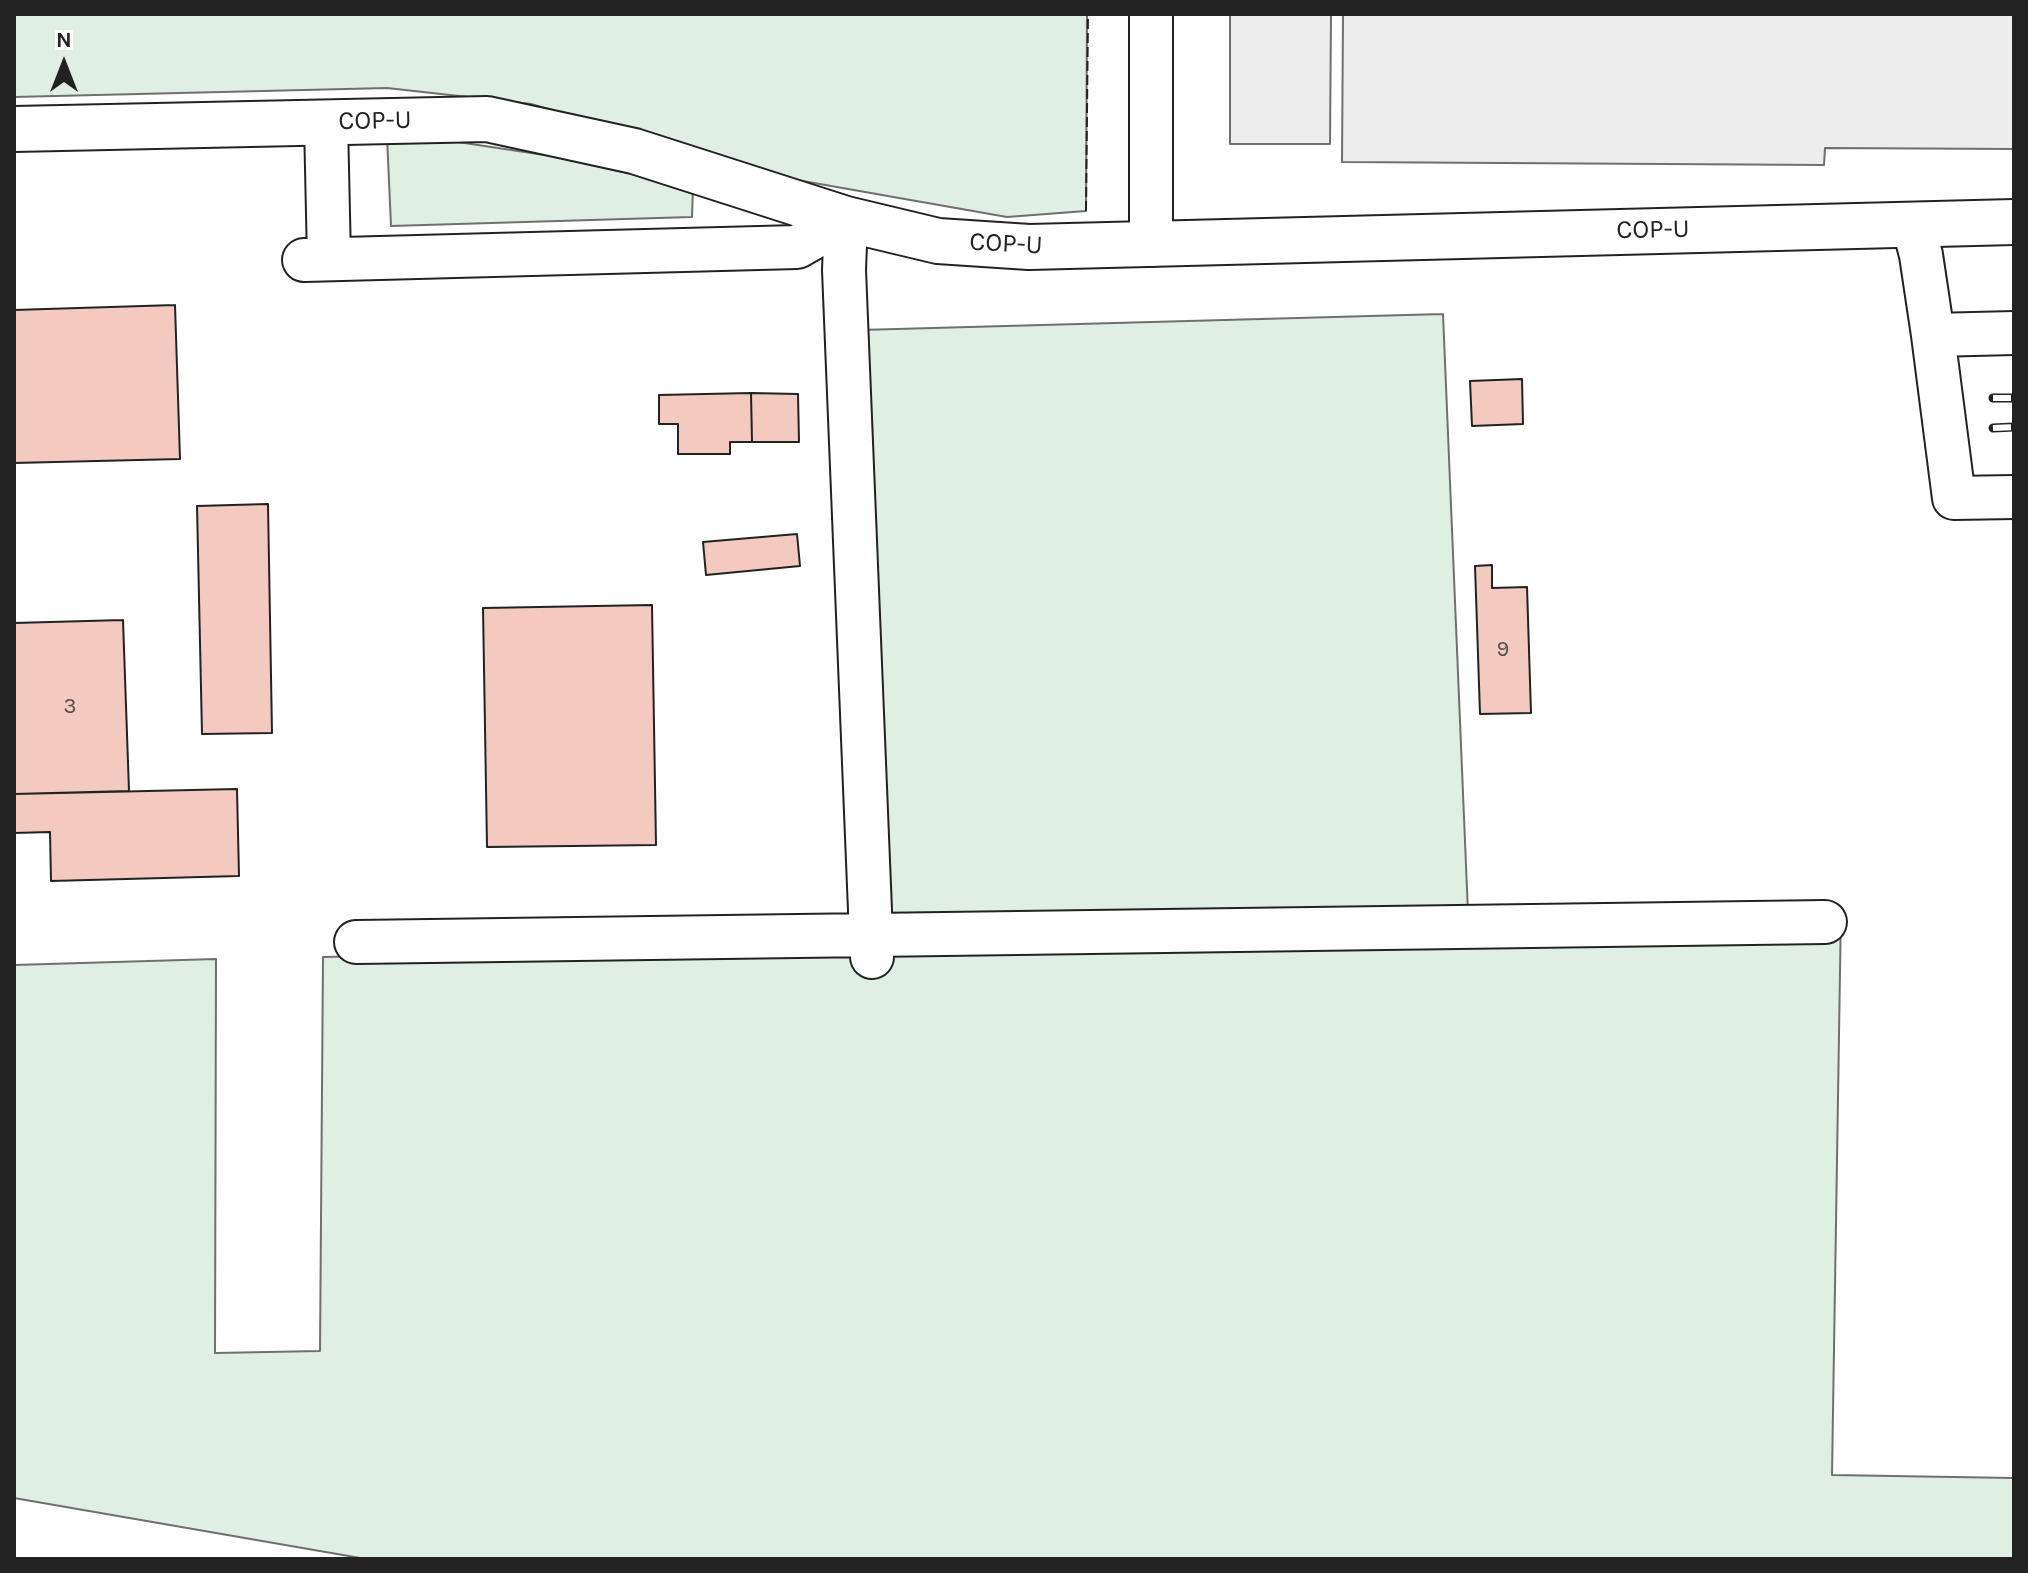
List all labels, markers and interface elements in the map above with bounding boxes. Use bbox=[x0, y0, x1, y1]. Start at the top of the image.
north arrow bbox=[24, 24, 104, 104]
text: N bbox=[56, 27, 72, 53]
street label: COP-U bbox=[338, 105, 412, 137]
street label: COP-U bbox=[1616, 214, 1690, 246]
street label: COP-U bbox=[969, 227, 1043, 261]
house number: 9 bbox=[1497, 637, 1509, 663]
house number: 3 bbox=[64, 694, 76, 720]

